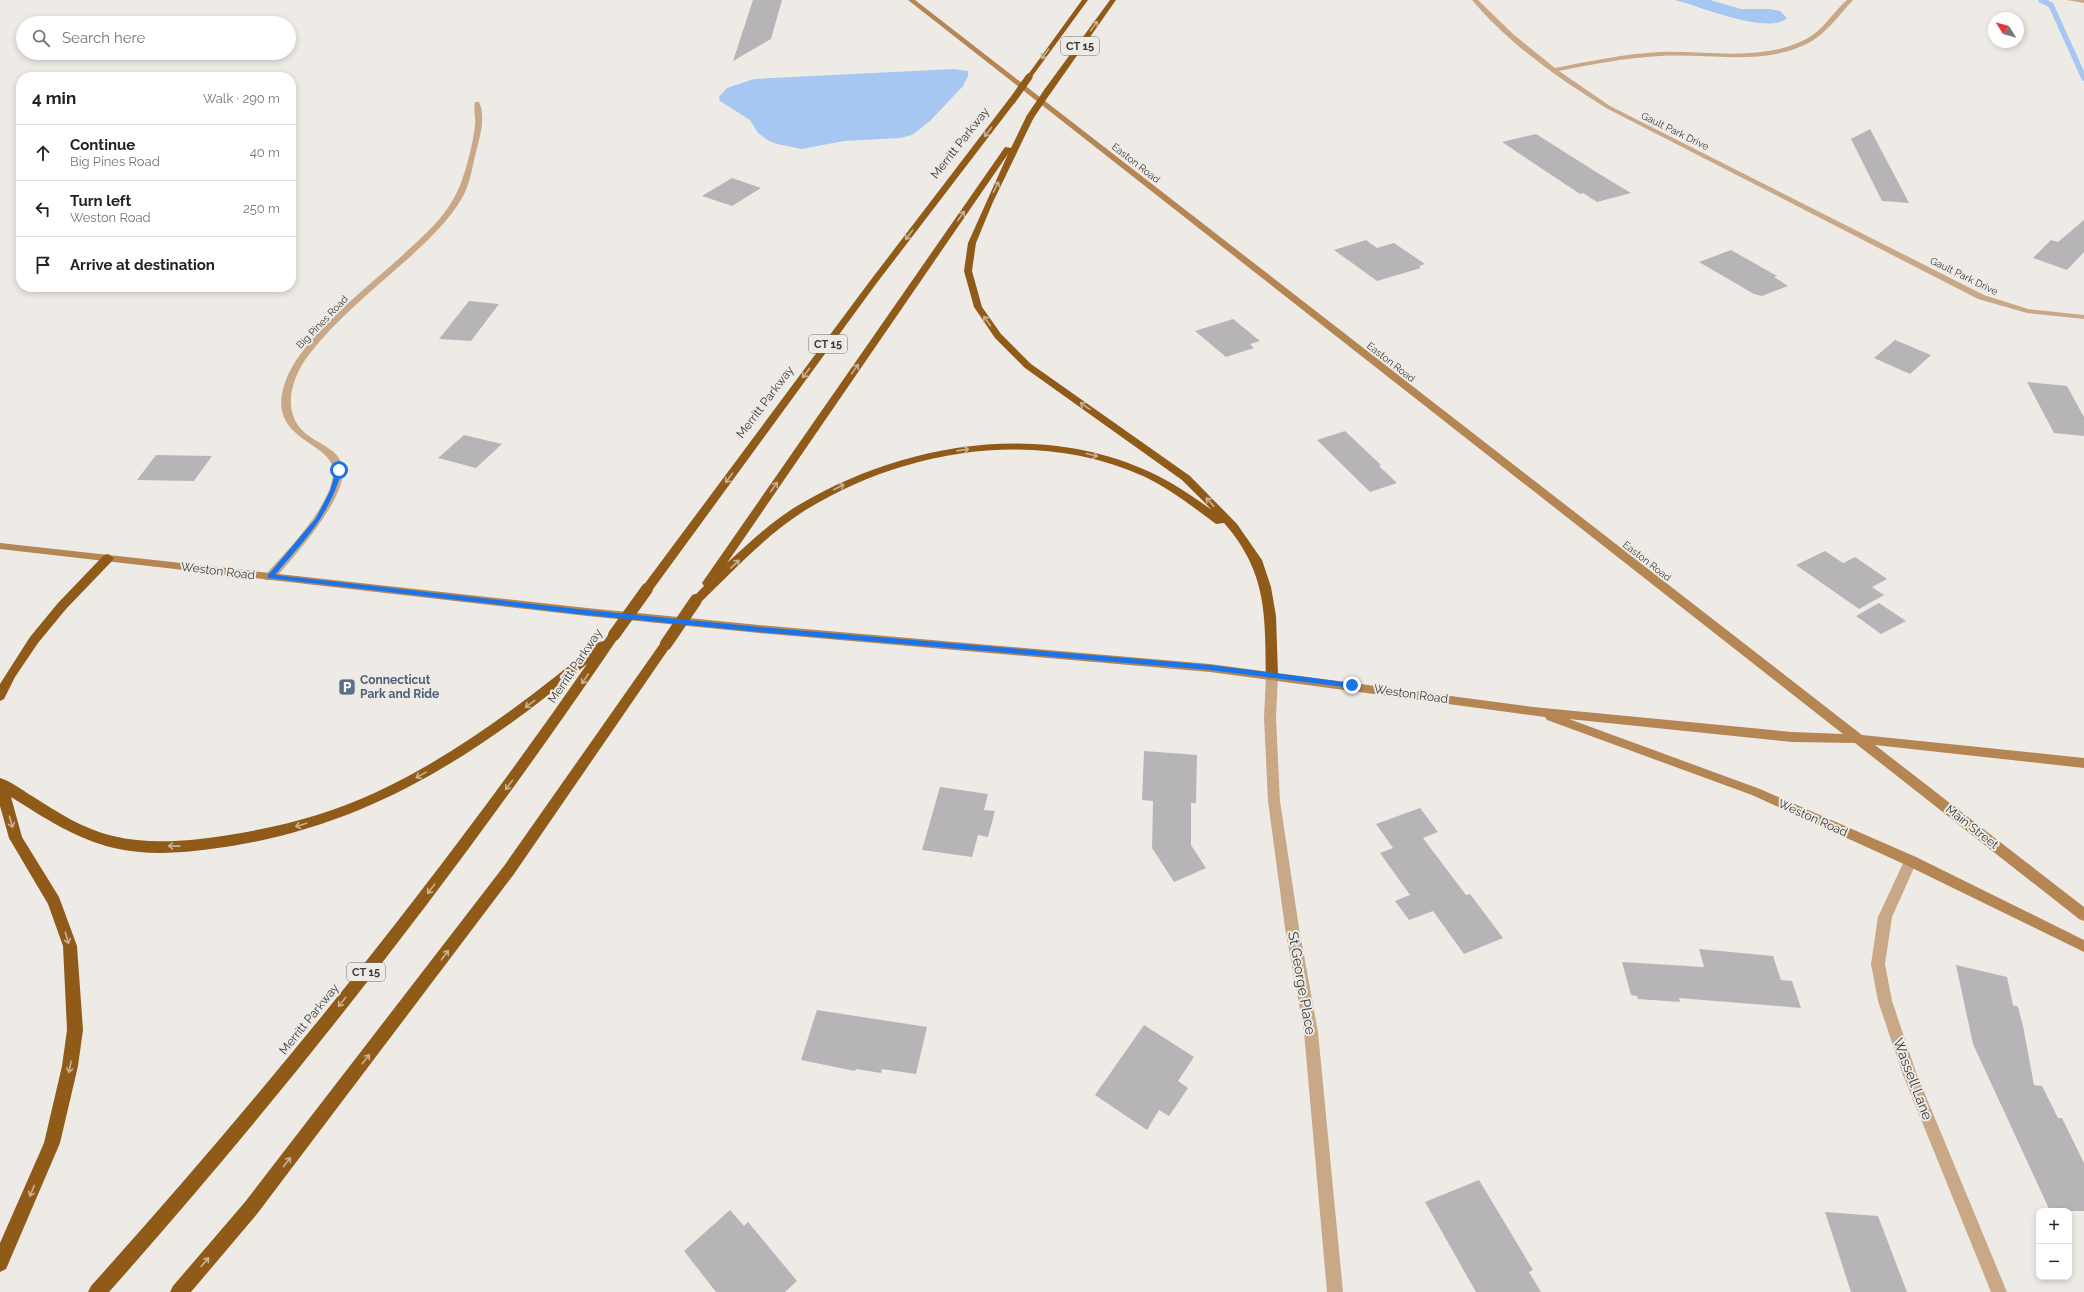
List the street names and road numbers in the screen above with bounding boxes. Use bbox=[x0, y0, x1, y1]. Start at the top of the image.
road number: CT 15 bbox=[1061, 37, 1099, 55]
street label: Merritt Parkway bbox=[928, 104, 992, 181]
street label: Gault Park Drive bbox=[1639, 110, 1711, 152]
street label: Easton Road bbox=[1110, 141, 1162, 185]
street label: Gault Park Drive bbox=[1928, 255, 2000, 297]
street label: Big Pines Road bbox=[294, 293, 350, 351]
road number: CT 15 bbox=[809, 335, 847, 353]
street label: Easton Road bbox=[1365, 340, 1417, 384]
street label: Merritt Parkway bbox=[733, 363, 797, 441]
street label: Easton Road bbox=[1621, 539, 1673, 583]
street label: Weston Road bbox=[180, 560, 256, 582]
street label: Merritt Parkway bbox=[545, 626, 605, 706]
street label: Weston Road bbox=[1373, 682, 1449, 706]
street label: Weston Road bbox=[1776, 796, 1850, 840]
street label: Main Street bbox=[1943, 802, 2001, 852]
street label: St George Place bbox=[1285, 930, 1319, 1036]
road number: CT 15 bbox=[347, 963, 385, 981]
street label: Merritt Parkway bbox=[276, 981, 342, 1057]
street label: Wassell Lane bbox=[1890, 1036, 1936, 1122]

